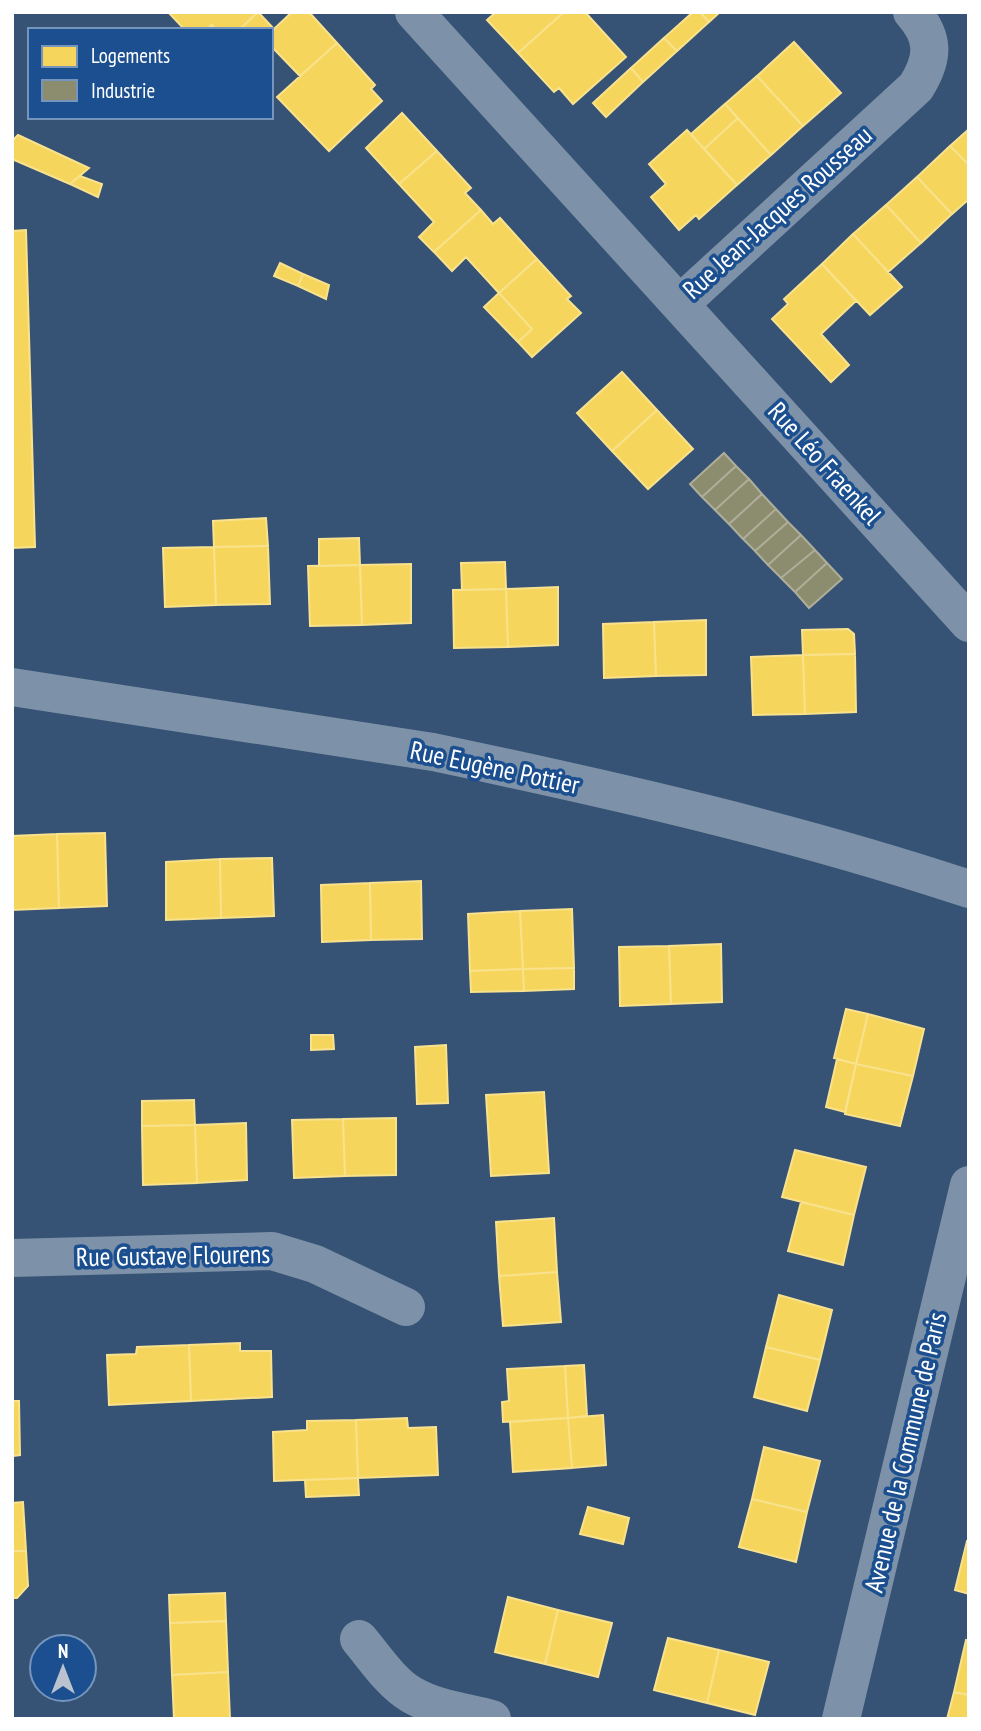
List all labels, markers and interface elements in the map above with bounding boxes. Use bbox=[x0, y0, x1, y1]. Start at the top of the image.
legend bbox=[28, 28, 273, 119]
text: Logements bbox=[91, 42, 170, 69]
text: Industrie bbox=[91, 77, 155, 104]
street label: Rue Jean-Jacques Rousseau bbox=[676, 118, 878, 306]
street label: Rue Léo Fraenkel bbox=[761, 395, 889, 531]
street label: Rue Eugène Pottier bbox=[407, 733, 583, 801]
street label: Rue Gustave Flourens bbox=[76, 1237, 270, 1273]
street label: Avenue de la Commune de Paris bbox=[857, 1309, 953, 1595]
north arrow bbox=[28, 1633, 98, 1703]
text: N bbox=[58, 1639, 68, 1663]

